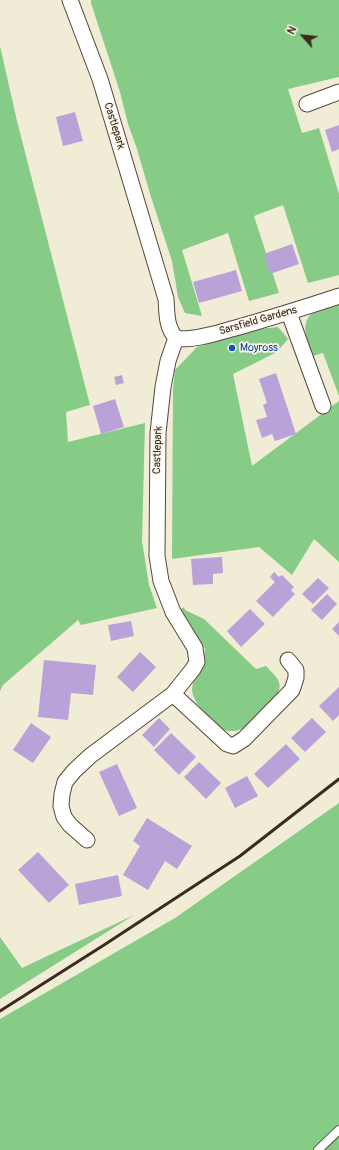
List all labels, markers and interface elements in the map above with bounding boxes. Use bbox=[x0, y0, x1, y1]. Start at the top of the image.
north arrow bbox=[283, 16, 323, 56]
text: N bbox=[284, 24, 299, 37]
street label: Castlepark bbox=[101, 101, 127, 151]
street label: Sarsfield Gardens bbox=[218, 304, 298, 338]
place label: Moyross bbox=[240, 341, 278, 355]
marker: Moyross bbox=[227, 343, 237, 353]
street label: Castlepark bbox=[151, 426, 165, 474]

